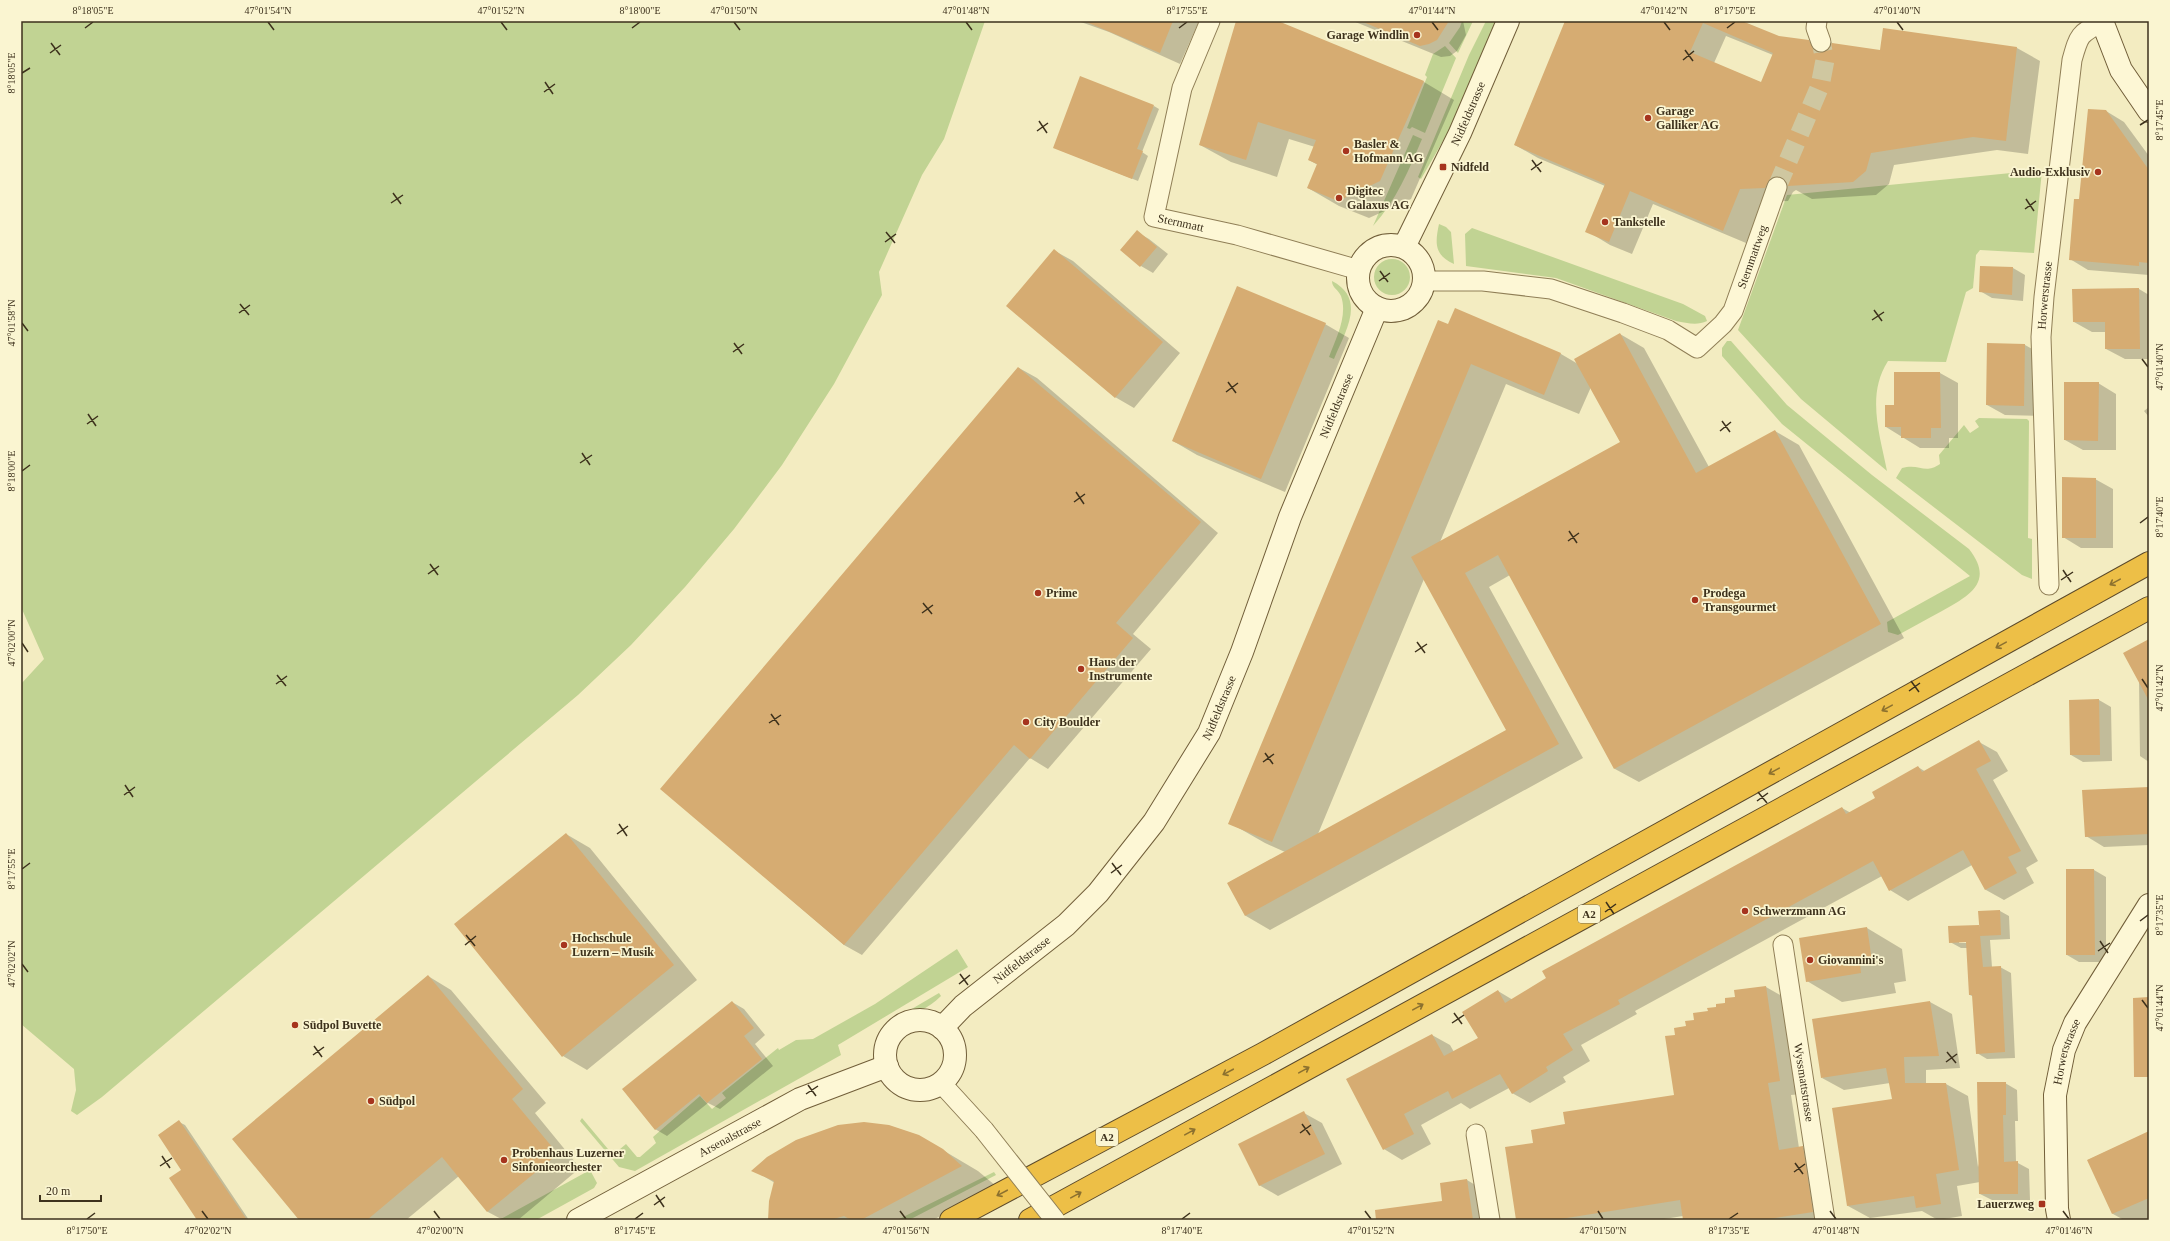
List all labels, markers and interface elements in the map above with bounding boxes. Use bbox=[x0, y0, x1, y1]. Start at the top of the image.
text: 8°18'05"E bbox=[73, 5, 114, 16]
text: 47°01'54"N bbox=[244, 5, 292, 16]
text: 47°01'52"N bbox=[477, 5, 525, 16]
text: 8°18'00"E bbox=[620, 5, 661, 16]
text: 47°01'50"N bbox=[710, 5, 758, 16]
text: 47°01'48"N bbox=[942, 5, 990, 16]
text: 8°17'55"E bbox=[1167, 5, 1208, 16]
text: 47°01'44"N bbox=[1408, 5, 1456, 16]
text: 47°01'42"N bbox=[1640, 5, 1688, 16]
text: 8°17'50"E bbox=[1715, 5, 1756, 16]
text: 47°01'40"N bbox=[1873, 5, 1921, 16]
place label: Garage Windlin bbox=[1326, 28, 1409, 42]
marker: Garage Windlin bbox=[1412, 30, 1422, 40]
text: 8°18'05"E bbox=[6, 53, 17, 94]
street label: Nidfeldstrasse bbox=[1448, 79, 1488, 148]
text: 8°17'45"E bbox=[2154, 100, 2165, 141]
place label: Garage Galliker AG bbox=[1656, 104, 1719, 132]
marker: Garage Galliker AG bbox=[1643, 113, 1653, 123]
place label: Basler & Hofmann AG bbox=[1354, 137, 1423, 165]
marker: Basler & Hofmann AG bbox=[1341, 146, 1351, 156]
place label: Nidfeld bbox=[1451, 160, 1489, 174]
marker: Nidfeld bbox=[1438, 162, 1448, 172]
place label: Audio-Exklusiv bbox=[2010, 165, 2090, 179]
marker: Audio-Exklusiv bbox=[2093, 167, 2103, 177]
place label: Digitec Galaxus AG bbox=[1347, 184, 1409, 212]
marker: Digitec Galaxus AG bbox=[1334, 193, 1344, 203]
street label: Sternmatt bbox=[1156, 211, 1206, 235]
place label: Tankstelle bbox=[1613, 215, 1666, 229]
marker: Tankstelle bbox=[1600, 217, 1610, 227]
street label: Sternmattweg bbox=[1735, 223, 1770, 290]
street label: Horwerstrasse bbox=[2035, 260, 2055, 330]
text: 47°01'58"N bbox=[6, 299, 17, 347]
text: 47°01'40"N bbox=[2154, 343, 2165, 391]
street label: Nidfeldstrasse bbox=[1317, 371, 1356, 440]
text: 8°18'00"E bbox=[6, 451, 17, 492]
text: 8°17'40"E bbox=[2154, 497, 2165, 538]
one-way arrow bbox=[2109, 579, 2121, 586]
place label: Prime bbox=[1046, 586, 1078, 600]
place label: Prodega Transgourmet bbox=[1703, 586, 1776, 614]
marker: Prime bbox=[1033, 588, 1043, 598]
marker: Prodega Transgourmet bbox=[1690, 595, 1700, 605]
text: 47°02'00"N bbox=[6, 619, 17, 667]
one-way arrow bbox=[1995, 642, 2007, 649]
place label: Haus der Instrumente bbox=[1089, 655, 1153, 683]
marker: Haus der Instrumente bbox=[1076, 664, 1086, 674]
text: 47°01'42"N bbox=[2154, 664, 2165, 712]
street label: Nidfeldstrasse bbox=[1199, 673, 1239, 743]
one-way arrow bbox=[1882, 704, 1894, 712]
place label: City Boulder bbox=[1034, 715, 1101, 729]
marker: City Boulder bbox=[1021, 717, 1031, 727]
one-way arrow bbox=[1768, 767, 1780, 775]
text: 8°17'55"E bbox=[6, 849, 17, 890]
text: 8°17'35"E bbox=[2154, 895, 2165, 936]
place label: Schwerzmann AG bbox=[1753, 904, 1846, 918]
road number: A2 bbox=[1578, 905, 1600, 923]
marker: Schwerzmann AG bbox=[1740, 906, 1750, 916]
place label: Hochschule Luzern – Musik bbox=[572, 931, 654, 959]
street label: Nidfeldstrasse bbox=[990, 933, 1053, 987]
text: 47°02'02"N bbox=[6, 940, 17, 988]
marker: Hochschule Luzern – Musik bbox=[559, 940, 569, 950]
place label: Giovannini's bbox=[1818, 953, 1884, 967]
marker: Giovannini's bbox=[1805, 955, 1815, 965]
text: 47°01'44"N bbox=[2154, 984, 2165, 1032]
one-way arrow bbox=[1412, 1003, 1424, 1011]
street label: Horwerstrasse bbox=[2050, 1016, 2083, 1086]
place label: Südpol Buvette bbox=[303, 1018, 382, 1032]
marker: Südpol Buvette bbox=[290, 1020, 300, 1030]
street label: Wyssmattstrasse bbox=[1791, 1042, 1817, 1123]
one-way arrow bbox=[1298, 1065, 1310, 1073]
one-way arrow bbox=[1222, 1069, 1234, 1077]
place label: Südpol bbox=[379, 1094, 416, 1108]
marker: Südpol bbox=[366, 1096, 376, 1106]
street label: Arsenalstrasse bbox=[696, 1114, 764, 1160]
road number: A2 bbox=[1096, 1128, 1118, 1146]
one-way arrow bbox=[1184, 1128, 1196, 1136]
place label: Probenhaus Luzerner Sinfonieorchester bbox=[512, 1146, 625, 1174]
marker: Probenhaus Luzerner Sinfonieorchester bbox=[499, 1155, 509, 1165]
scale bar bbox=[40, 1177, 101, 1203]
text: 20 m bbox=[46, 1184, 71, 1198]
one-way arrow bbox=[997, 1189, 1009, 1197]
one-way arrow bbox=[1070, 1190, 1082, 1198]
place label: Lauerzweg bbox=[1977, 1197, 2034, 1211]
marker: Lauerzweg bbox=[2037, 1199, 2047, 1209]
text: 8°17'50"E bbox=[67, 1225, 108, 1236]
text: 47°02'02"N bbox=[184, 1225, 232, 1236]
text: 47°02'00"N bbox=[416, 1225, 464, 1236]
text: 8°17'45"E bbox=[615, 1225, 656, 1236]
text: 47°01'56"N bbox=[882, 1225, 930, 1236]
text: 8°17'40"E bbox=[1162, 1225, 1203, 1236]
text: 47°01'52"N bbox=[1347, 1225, 1395, 1236]
text: 47°01'50"N bbox=[1579, 1225, 1627, 1236]
text: 8°17'35"E bbox=[1709, 1225, 1750, 1236]
text: 47°01'48"N bbox=[1812, 1225, 1860, 1236]
text: 47°01'46"N bbox=[2045, 1225, 2093, 1236]

